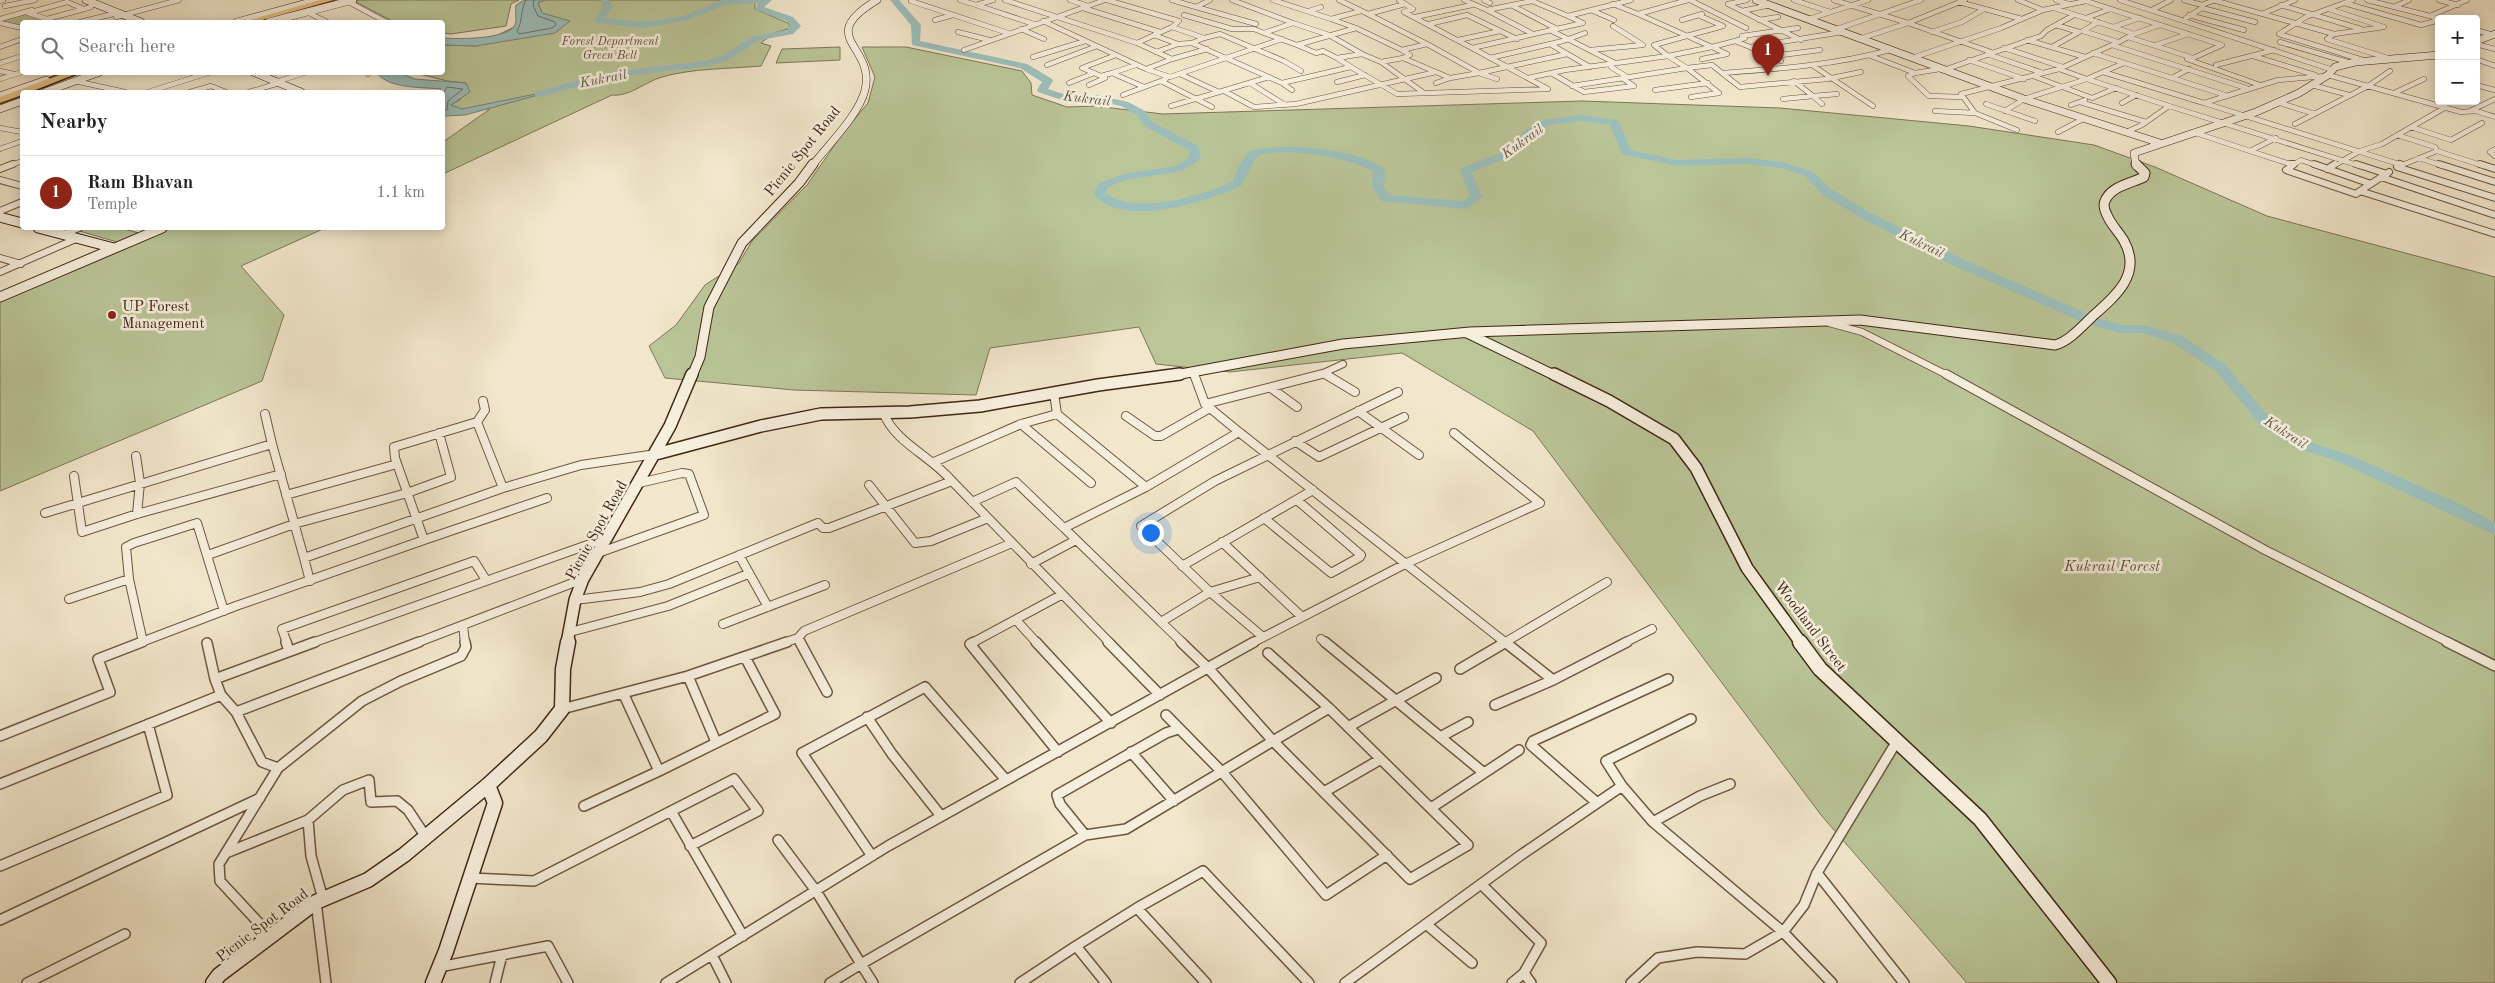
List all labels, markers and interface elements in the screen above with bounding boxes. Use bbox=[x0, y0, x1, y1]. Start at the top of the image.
map controls bbox=[2435, 15, 2480, 105]
button: + bbox=[2435, 15, 2480, 60]
search box bbox=[20, 20, 445, 75]
icon: search bbox=[38, 34, 66, 62]
pin: 1 bbox=[1752, 35, 1784, 76]
park label: Forest Department Green Belt bbox=[560, 36, 659, 62]
text: Search here bbox=[78, 38, 175, 57]
button: − bbox=[2435, 60, 2480, 105]
water label: Kukrail bbox=[577, 68, 628, 91]
water label: Kukrail bbox=[1061, 89, 1111, 109]
street label: Picnic Spot Road bbox=[762, 104, 844, 200]
text: Nearby bbox=[40, 112, 108, 133]
water label: Kukrail bbox=[1498, 122, 1546, 162]
text: Ram Bhavan bbox=[87, 174, 193, 193]
text: 1 bbox=[51, 185, 61, 201]
text: 1.1 km bbox=[376, 185, 425, 201]
text: Temple bbox=[87, 197, 137, 213]
water label: Kukrail bbox=[1896, 227, 1946, 261]
place label: UP Forest Management bbox=[122, 300, 205, 332]
marker: UP Forest Management bbox=[106, 309, 118, 321]
water label: Kukrail bbox=[2261, 413, 2309, 452]
street label: Picnic Spot Road bbox=[564, 478, 631, 583]
your location bbox=[1138, 520, 1164, 546]
park label: Kukrail Forest bbox=[2063, 560, 2160, 575]
street label: Woodland Street bbox=[1771, 579, 1848, 675]
street label: Picnic Spot Road bbox=[214, 887, 312, 966]

